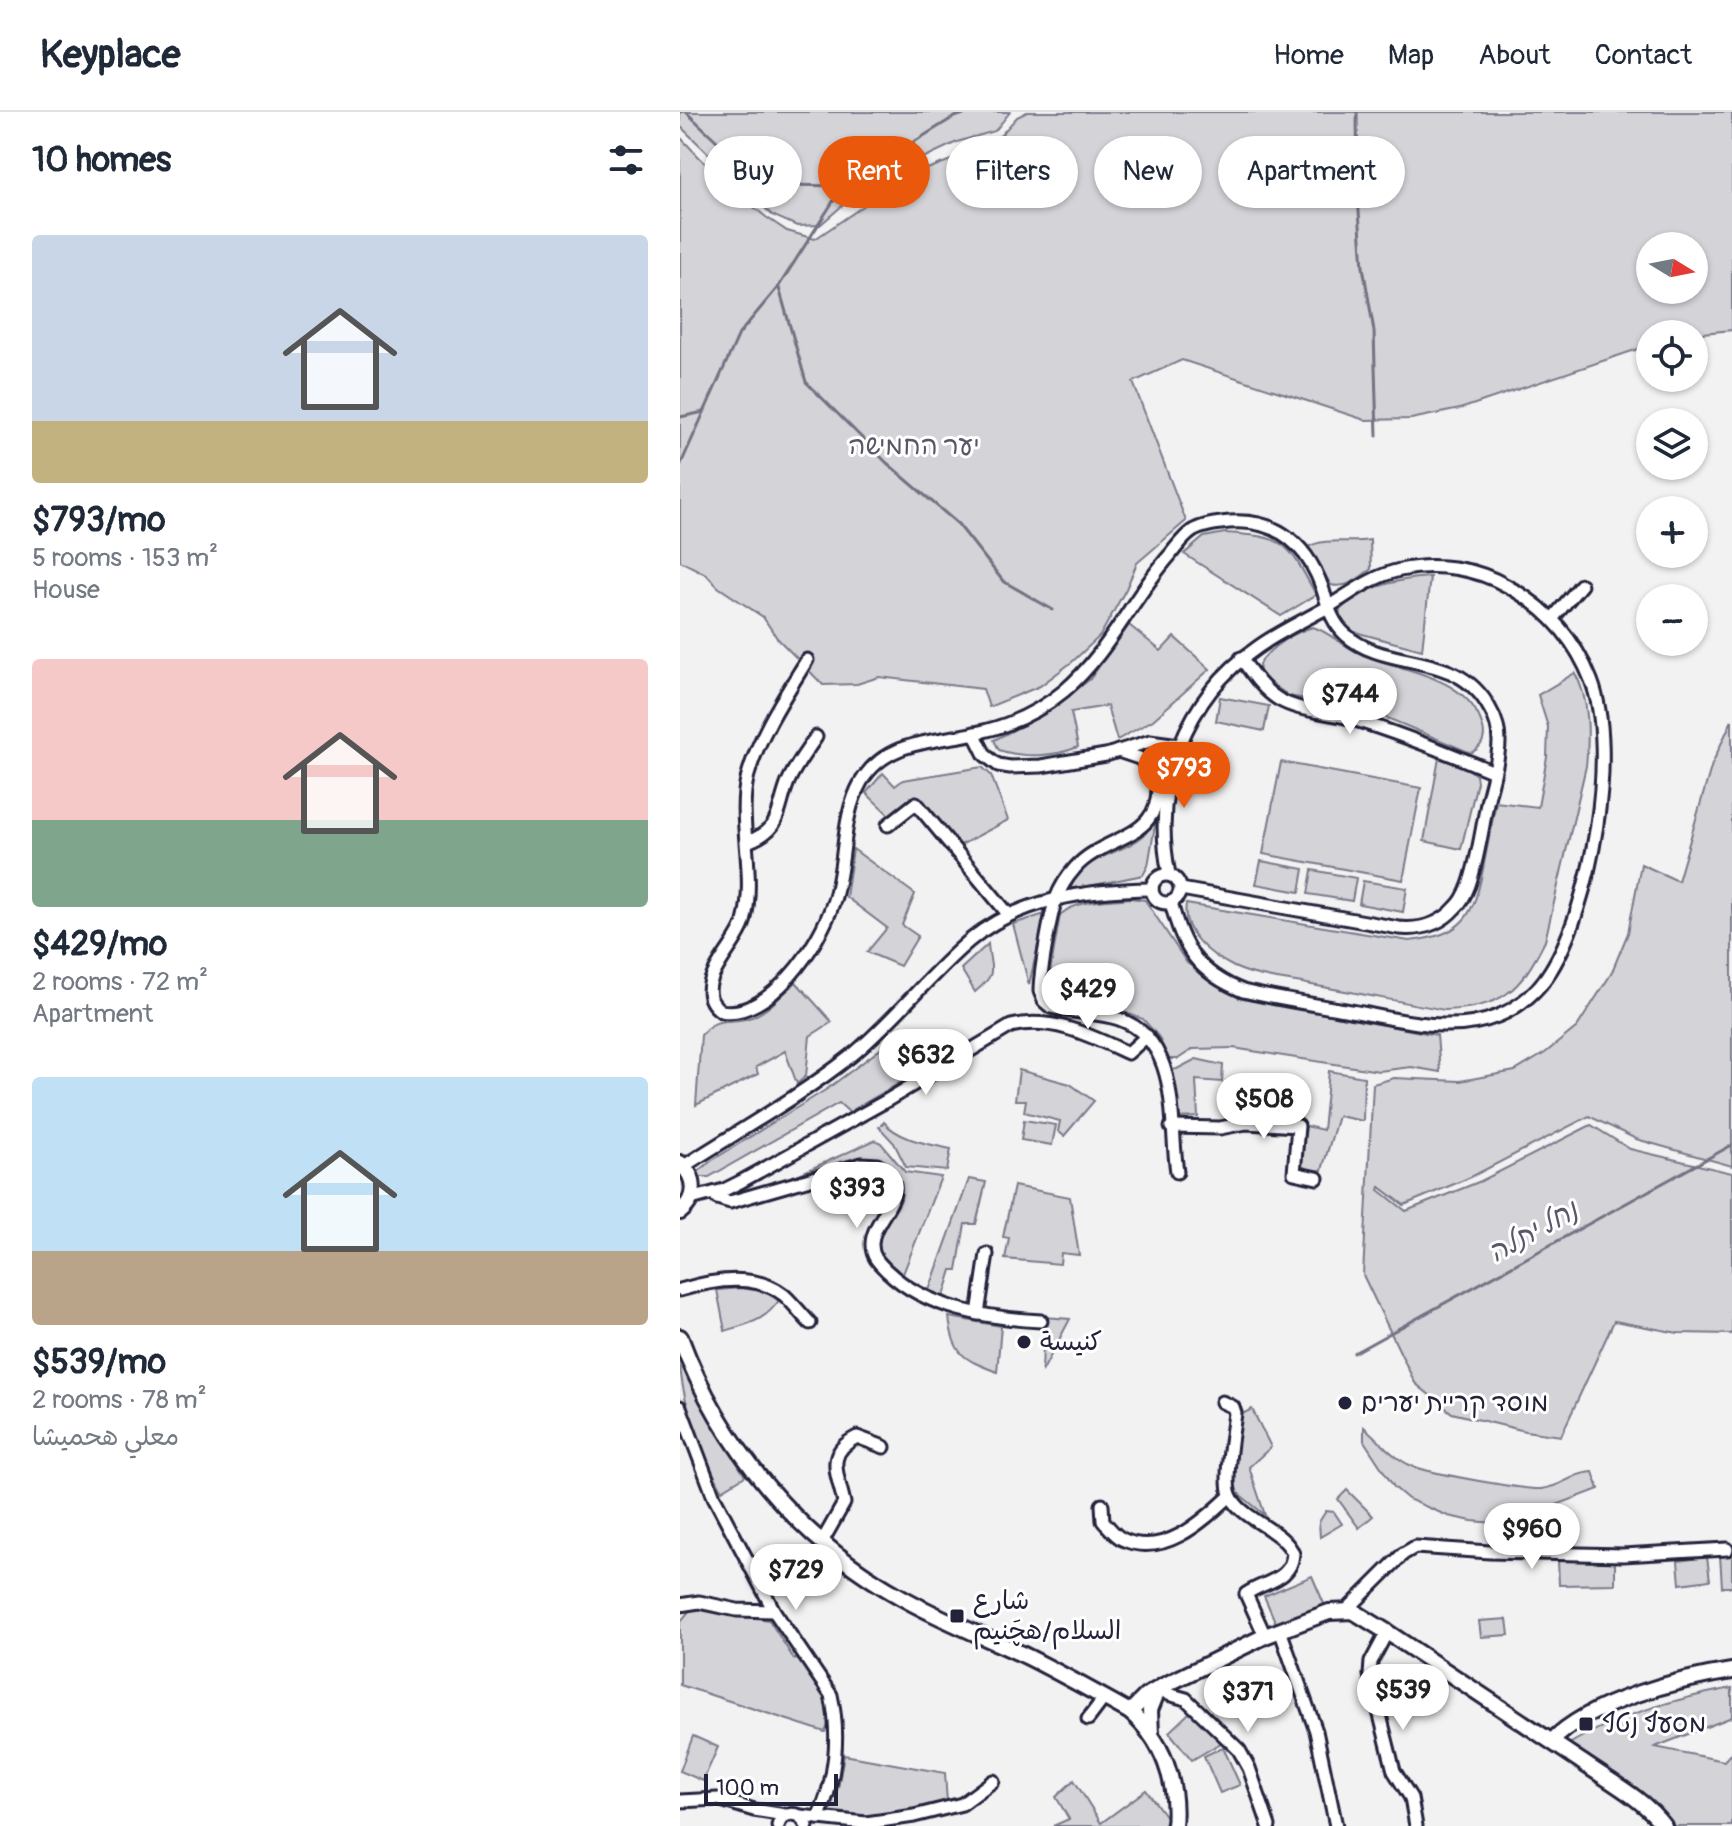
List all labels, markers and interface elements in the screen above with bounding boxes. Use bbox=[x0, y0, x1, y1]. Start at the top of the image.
text: Keyplace bbox=[40, 31, 181, 79]
text: Home bbox=[1273, 38, 1344, 73]
text: Map bbox=[1388, 38, 1434, 73]
text: About bbox=[1478, 38, 1551, 73]
text: Contact bbox=[1595, 38, 1692, 73]
chip: Buy bbox=[704, 136, 802, 208]
chip: Rent bbox=[818, 136, 930, 208]
chip: Filters bbox=[946, 136, 1078, 208]
chip: New bbox=[1094, 136, 1202, 208]
chip: Apartment bbox=[1218, 136, 1405, 208]
icon: filters bbox=[604, 138, 648, 182]
text: 10 homes bbox=[32, 139, 171, 182]
north arrow bbox=[1636, 232, 1708, 304]
map controls bbox=[1636, 232, 1708, 656]
icon: home bbox=[268, 287, 412, 431]
button: locate bbox=[1636, 320, 1708, 392]
button: layers bbox=[1636, 408, 1708, 480]
park label: יער החמישה bbox=[849, 430, 980, 462]
button: + bbox=[1636, 496, 1708, 568]
text: $793/mo bbox=[32, 499, 166, 542]
text: 5 rooms · 153 m² bbox=[32, 542, 218, 574]
text: House bbox=[32, 574, 100, 606]
button: − bbox=[1636, 584, 1708, 656]
pin: $744 bbox=[1303, 668, 1397, 736]
text: $744 bbox=[1321, 678, 1379, 710]
icon: home bbox=[268, 711, 412, 855]
pin: $793 bbox=[1137, 742, 1231, 810]
text: $793 bbox=[1156, 752, 1212, 784]
text: $429/mo bbox=[32, 923, 167, 966]
pin: $429 bbox=[1041, 963, 1135, 1031]
text: 2 rooms · 72 m² bbox=[32, 966, 208, 998]
text: $429 bbox=[1059, 973, 1117, 1005]
text: Apartment bbox=[32, 998, 153, 1030]
pin: $632 bbox=[879, 1029, 973, 1097]
text: $632 bbox=[897, 1039, 955, 1071]
pin: $508 bbox=[1217, 1073, 1311, 1141]
text: $508 bbox=[1234, 1083, 1294, 1115]
icon: home bbox=[268, 1129, 412, 1273]
pin: $393 bbox=[810, 1162, 904, 1230]
text: $393 bbox=[829, 1172, 885, 1204]
water label: נחל יתלה bbox=[1482, 1192, 1586, 1271]
place label: كنيسة bbox=[1040, 1326, 1102, 1358]
marker: كنيسة bbox=[1015, 1333, 1033, 1351]
text: $539/mo bbox=[32, 1341, 166, 1384]
text: 2 rooms · 78 m² bbox=[32, 1384, 207, 1416]
place label: מוסד קריית יערים bbox=[1361, 1387, 1548, 1419]
marker: מוסד קריית יערים bbox=[1336, 1394, 1354, 1412]
text: معلي هحميشا bbox=[32, 1421, 179, 1453]
pin: $960 bbox=[1485, 1503, 1579, 1571]
text: $960 bbox=[1502, 1513, 1562, 1545]
pin: $729 bbox=[749, 1544, 843, 1612]
text: $729 bbox=[768, 1554, 824, 1586]
place label: شارع السلام/هچَنيم bbox=[973, 1585, 1121, 1650]
marker: شارع السلام/هچَنيم bbox=[948, 1607, 966, 1625]
pin: $539 bbox=[1356, 1664, 1450, 1732]
pin: $371 bbox=[1201, 1666, 1295, 1734]
text: $539 bbox=[1375, 1674, 1431, 1706]
text: $371 bbox=[1222, 1676, 1274, 1708]
place label: מסעף נטף bbox=[1602, 1708, 1706, 1740]
marker: מסעף נטף bbox=[1577, 1715, 1595, 1733]
scale bar bbox=[704, 1770, 838, 1806]
text: 100 m bbox=[716, 1774, 779, 1802]

